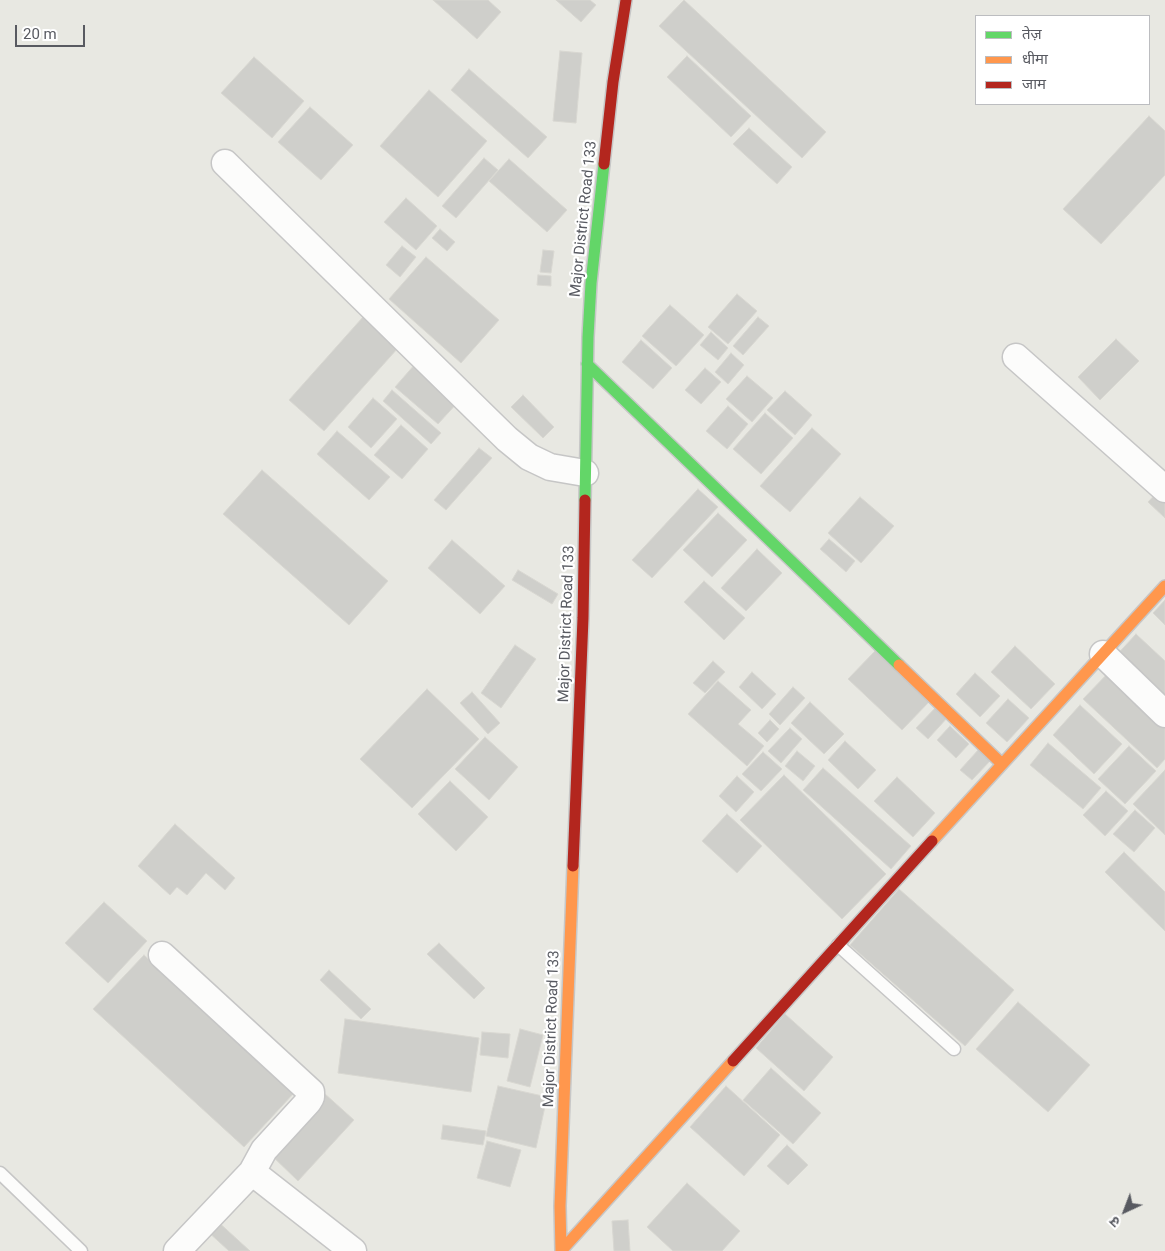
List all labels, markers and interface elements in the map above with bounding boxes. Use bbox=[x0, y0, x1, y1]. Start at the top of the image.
scale bar bbox=[18, 15, 88, 47]
legend bbox=[975, 15, 1150, 105]
text: 20 m bbox=[23, 25, 57, 43]
text: तेज़ bbox=[1022, 25, 1042, 43]
text: धीमा bbox=[1022, 50, 1048, 68]
text: जाम bbox=[1022, 75, 1046, 93]
street label: Major District Road 133 bbox=[567, 140, 601, 298]
street label: Major District Road 133 bbox=[555, 545, 579, 703]
street label: Major District Road 133 bbox=[540, 950, 564, 1108]
north arrow bbox=[1100, 1186, 1150, 1236]
text: उ bbox=[1106, 1213, 1123, 1231]

